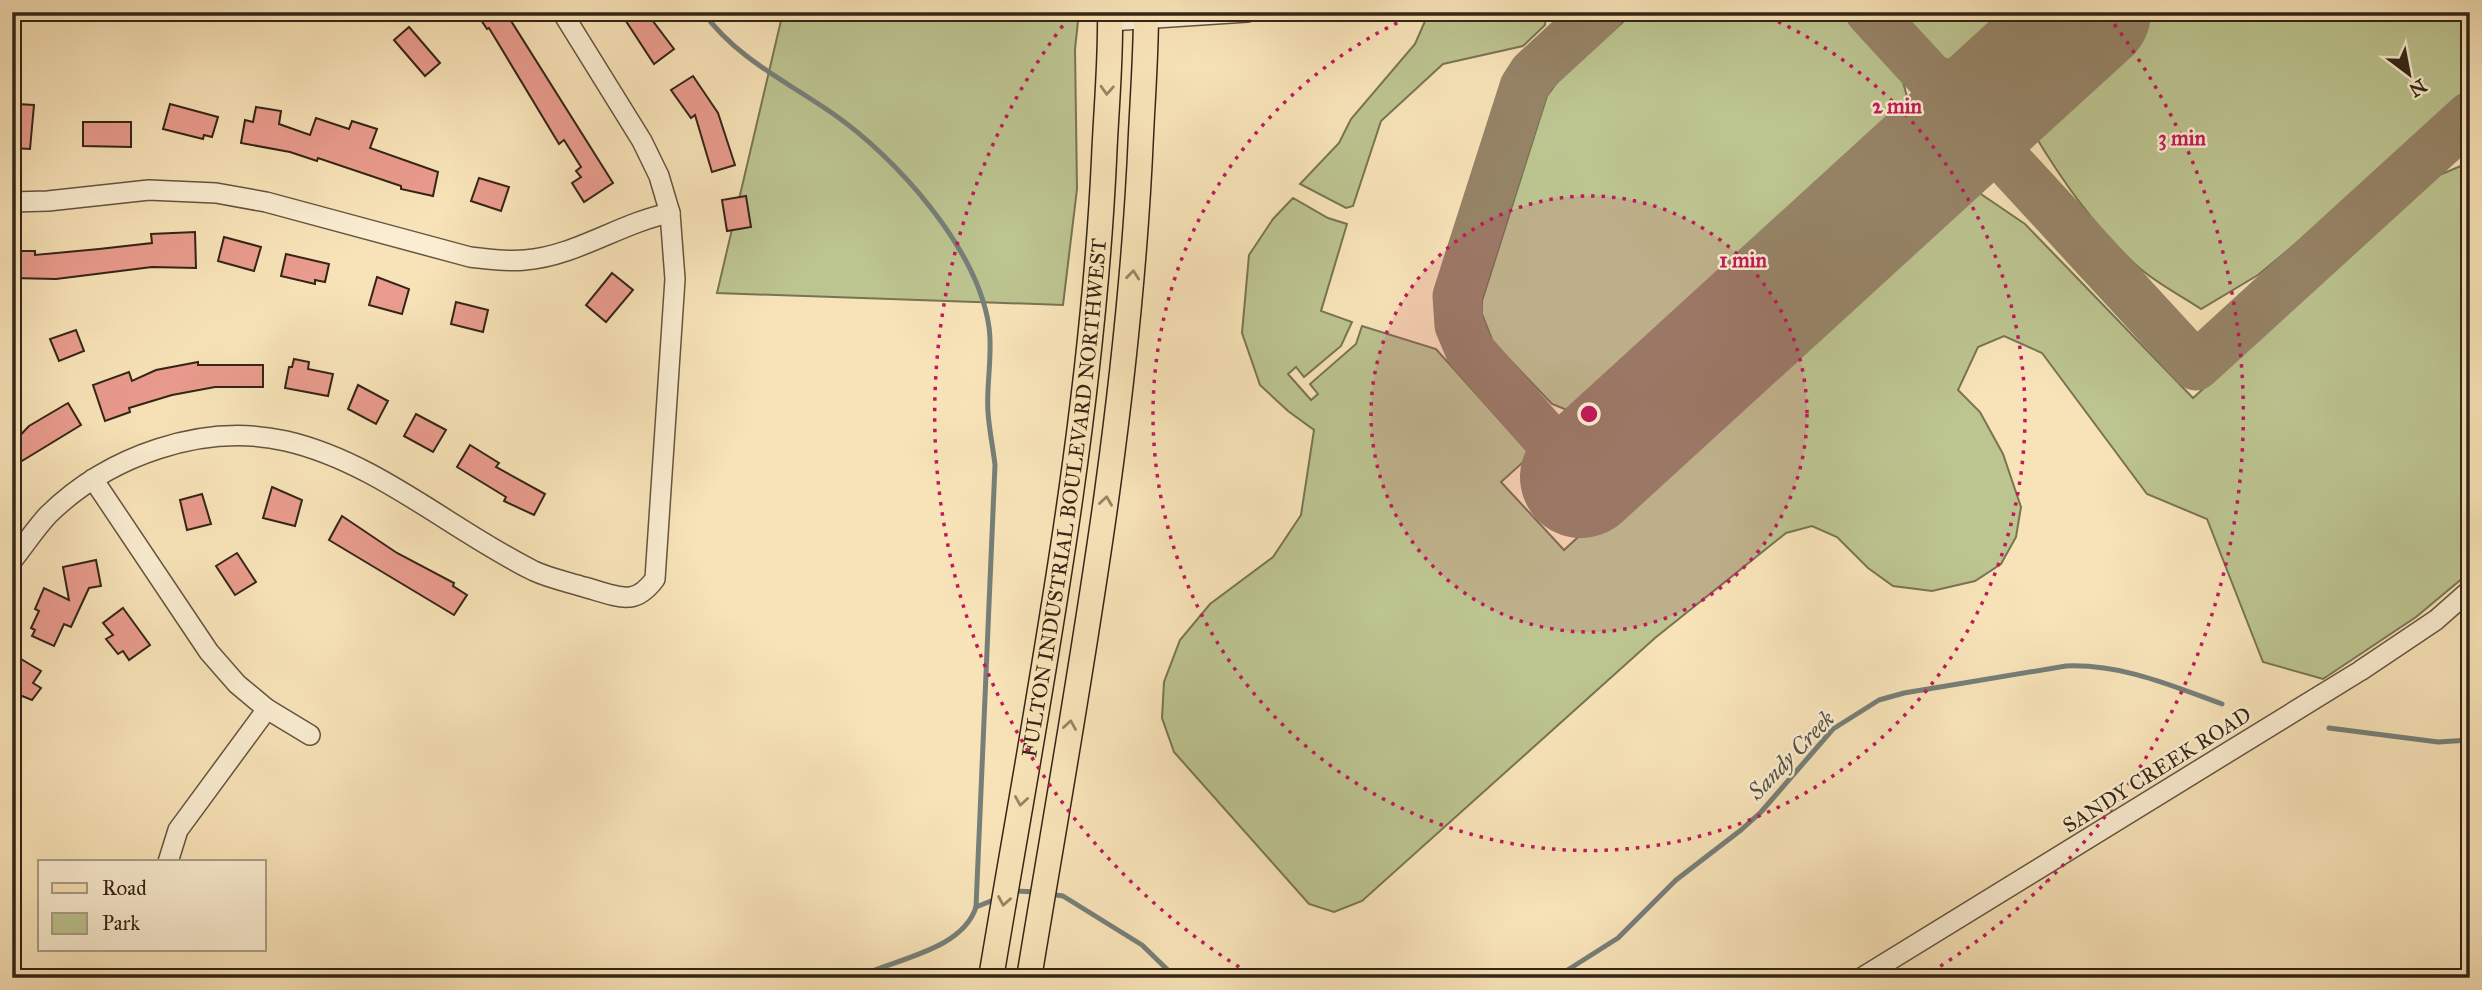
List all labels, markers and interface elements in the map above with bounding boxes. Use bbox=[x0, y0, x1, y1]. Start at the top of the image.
north arrow bbox=[2374, 38, 2444, 108]
text: N bbox=[2405, 74, 2431, 102]
one-way arrow bbox=[1099, 84, 1114, 95]
text: 2 min bbox=[1872, 93, 1922, 119]
text: 3 min bbox=[2158, 125, 2206, 151]
street label: FULTON INDUSTRIAL BOULEVARD NORTHWEST bbox=[1016, 237, 1112, 759]
text: 1 min bbox=[1719, 247, 1767, 273]
one-way arrow bbox=[1125, 269, 1140, 280]
centre of rings bbox=[1577, 402, 1601, 426]
one-way arrow bbox=[1098, 495, 1113, 507]
street label: SANDY CREEK ROAD bbox=[2058, 701, 2256, 839]
water label: Sandy Creek bbox=[1741, 705, 1840, 806]
one-way arrow bbox=[1062, 720, 1077, 731]
one-way arrow bbox=[1014, 795, 1029, 807]
legend bbox=[38, 860, 266, 951]
text: Road bbox=[102, 875, 147, 901]
one-way arrow bbox=[997, 895, 1012, 907]
text: Park bbox=[102, 910, 140, 936]

